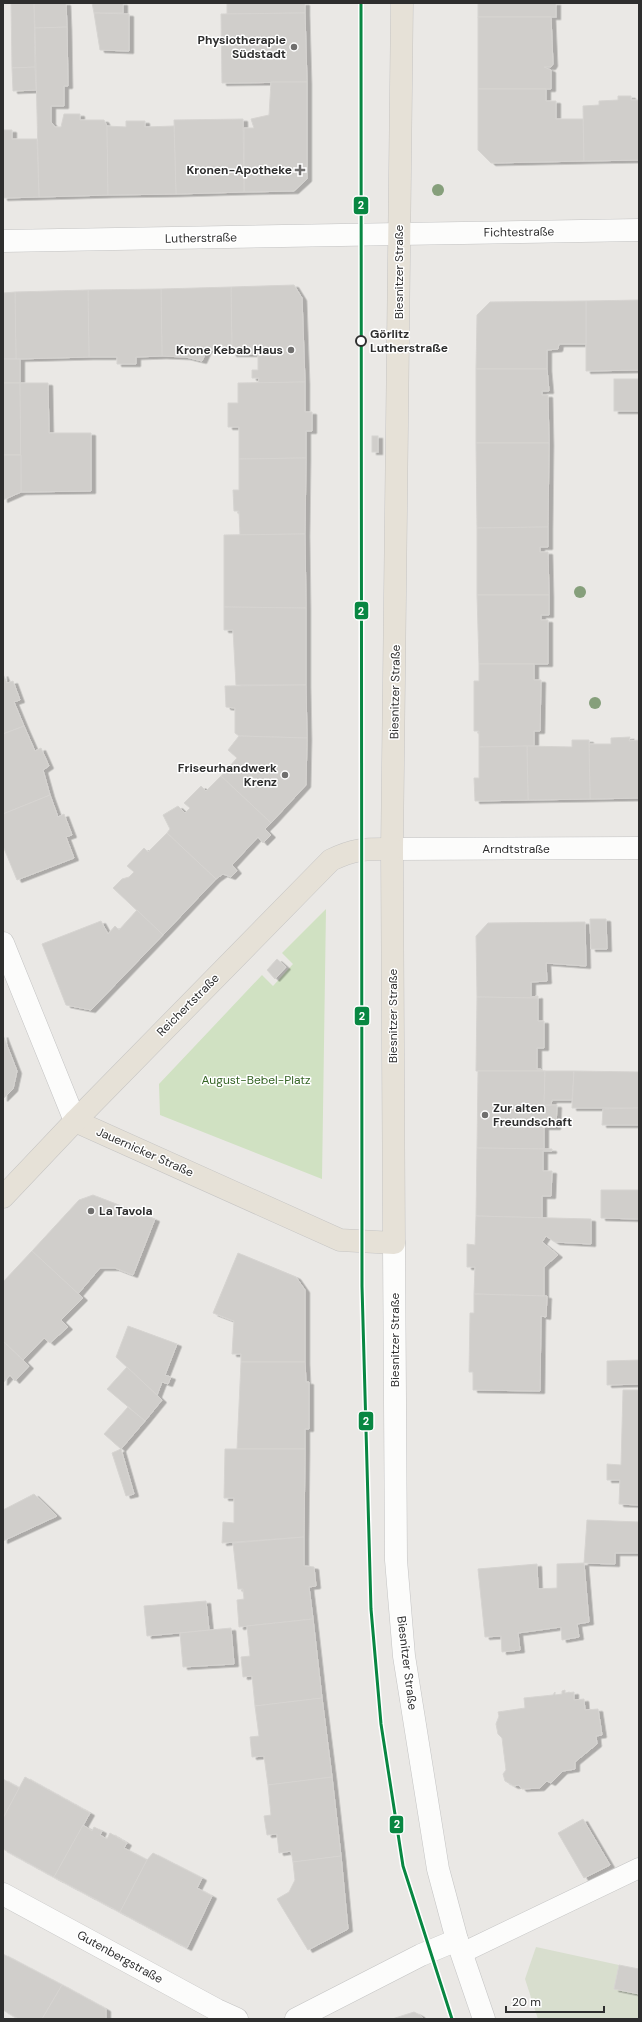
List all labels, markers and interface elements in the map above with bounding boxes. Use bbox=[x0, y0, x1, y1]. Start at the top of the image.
place label: Physiotherapie Südstadt bbox=[198, 32, 286, 62]
marker: Physiotherapie Südstadt bbox=[289, 42, 299, 52]
place label: Kronen-Apotheke bbox=[187, 162, 292, 178]
marker: Kronen-Apotheke bbox=[295, 165, 305, 175]
line badge: 2 bbox=[353, 196, 369, 215]
text: 2 bbox=[358, 198, 364, 212]
street label: Fichtestraße bbox=[484, 223, 555, 241]
street label: Biesnitzer Straße bbox=[391, 225, 407, 319]
street label: Lutherstraße bbox=[165, 229, 237, 247]
place label: Görlitz Lutherstraße bbox=[370, 326, 448, 356]
marker: Görlitz Lutherstraße bbox=[355, 335, 367, 347]
place label: Krone Kebab Haus bbox=[176, 342, 283, 358]
marker: Krone Kebab Haus bbox=[286, 345, 296, 355]
line badge: 2 bbox=[354, 601, 369, 620]
text: 2 bbox=[358, 604, 364, 618]
street label: Biesnitzer Straße bbox=[386, 644, 404, 739]
place label: Friseurhandwerk Krenz bbox=[178, 760, 277, 790]
marker: Friseurhandwerk Krenz bbox=[280, 770, 290, 780]
street label: Arndtstraße bbox=[482, 841, 550, 857]
street label: Biesnitzer Straße bbox=[385, 969, 401, 1063]
street label: Reichertstraße bbox=[153, 970, 223, 1040]
line badge: 2 bbox=[354, 1006, 370, 1026]
text: 2 bbox=[359, 1009, 365, 1023]
park label: August-Bebel-Platz bbox=[202, 1072, 311, 1088]
place label: Zur alten Freundschaft bbox=[493, 1100, 572, 1130]
marker: Zur alten Freundschaft bbox=[480, 1110, 490, 1120]
street label: Jauernicker Straße bbox=[94, 1123, 196, 1181]
place label: La Tavola bbox=[99, 1203, 153, 1219]
marker: La Tavola bbox=[86, 1206, 96, 1216]
street label: Biesnitzer Straße bbox=[387, 1293, 403, 1387]
line badge: 2 bbox=[358, 1411, 374, 1431]
text: 2 bbox=[363, 1414, 369, 1428]
street label: Biesnitzer Straße bbox=[393, 1615, 421, 1711]
line badge: 2 bbox=[389, 1815, 404, 1834]
text: 2 bbox=[394, 1817, 400, 1831]
street label: Gutenbergstraße bbox=[74, 1927, 166, 1987]
scale bar bbox=[506, 1988, 604, 2014]
text: 20 m bbox=[512, 1994, 541, 2010]

